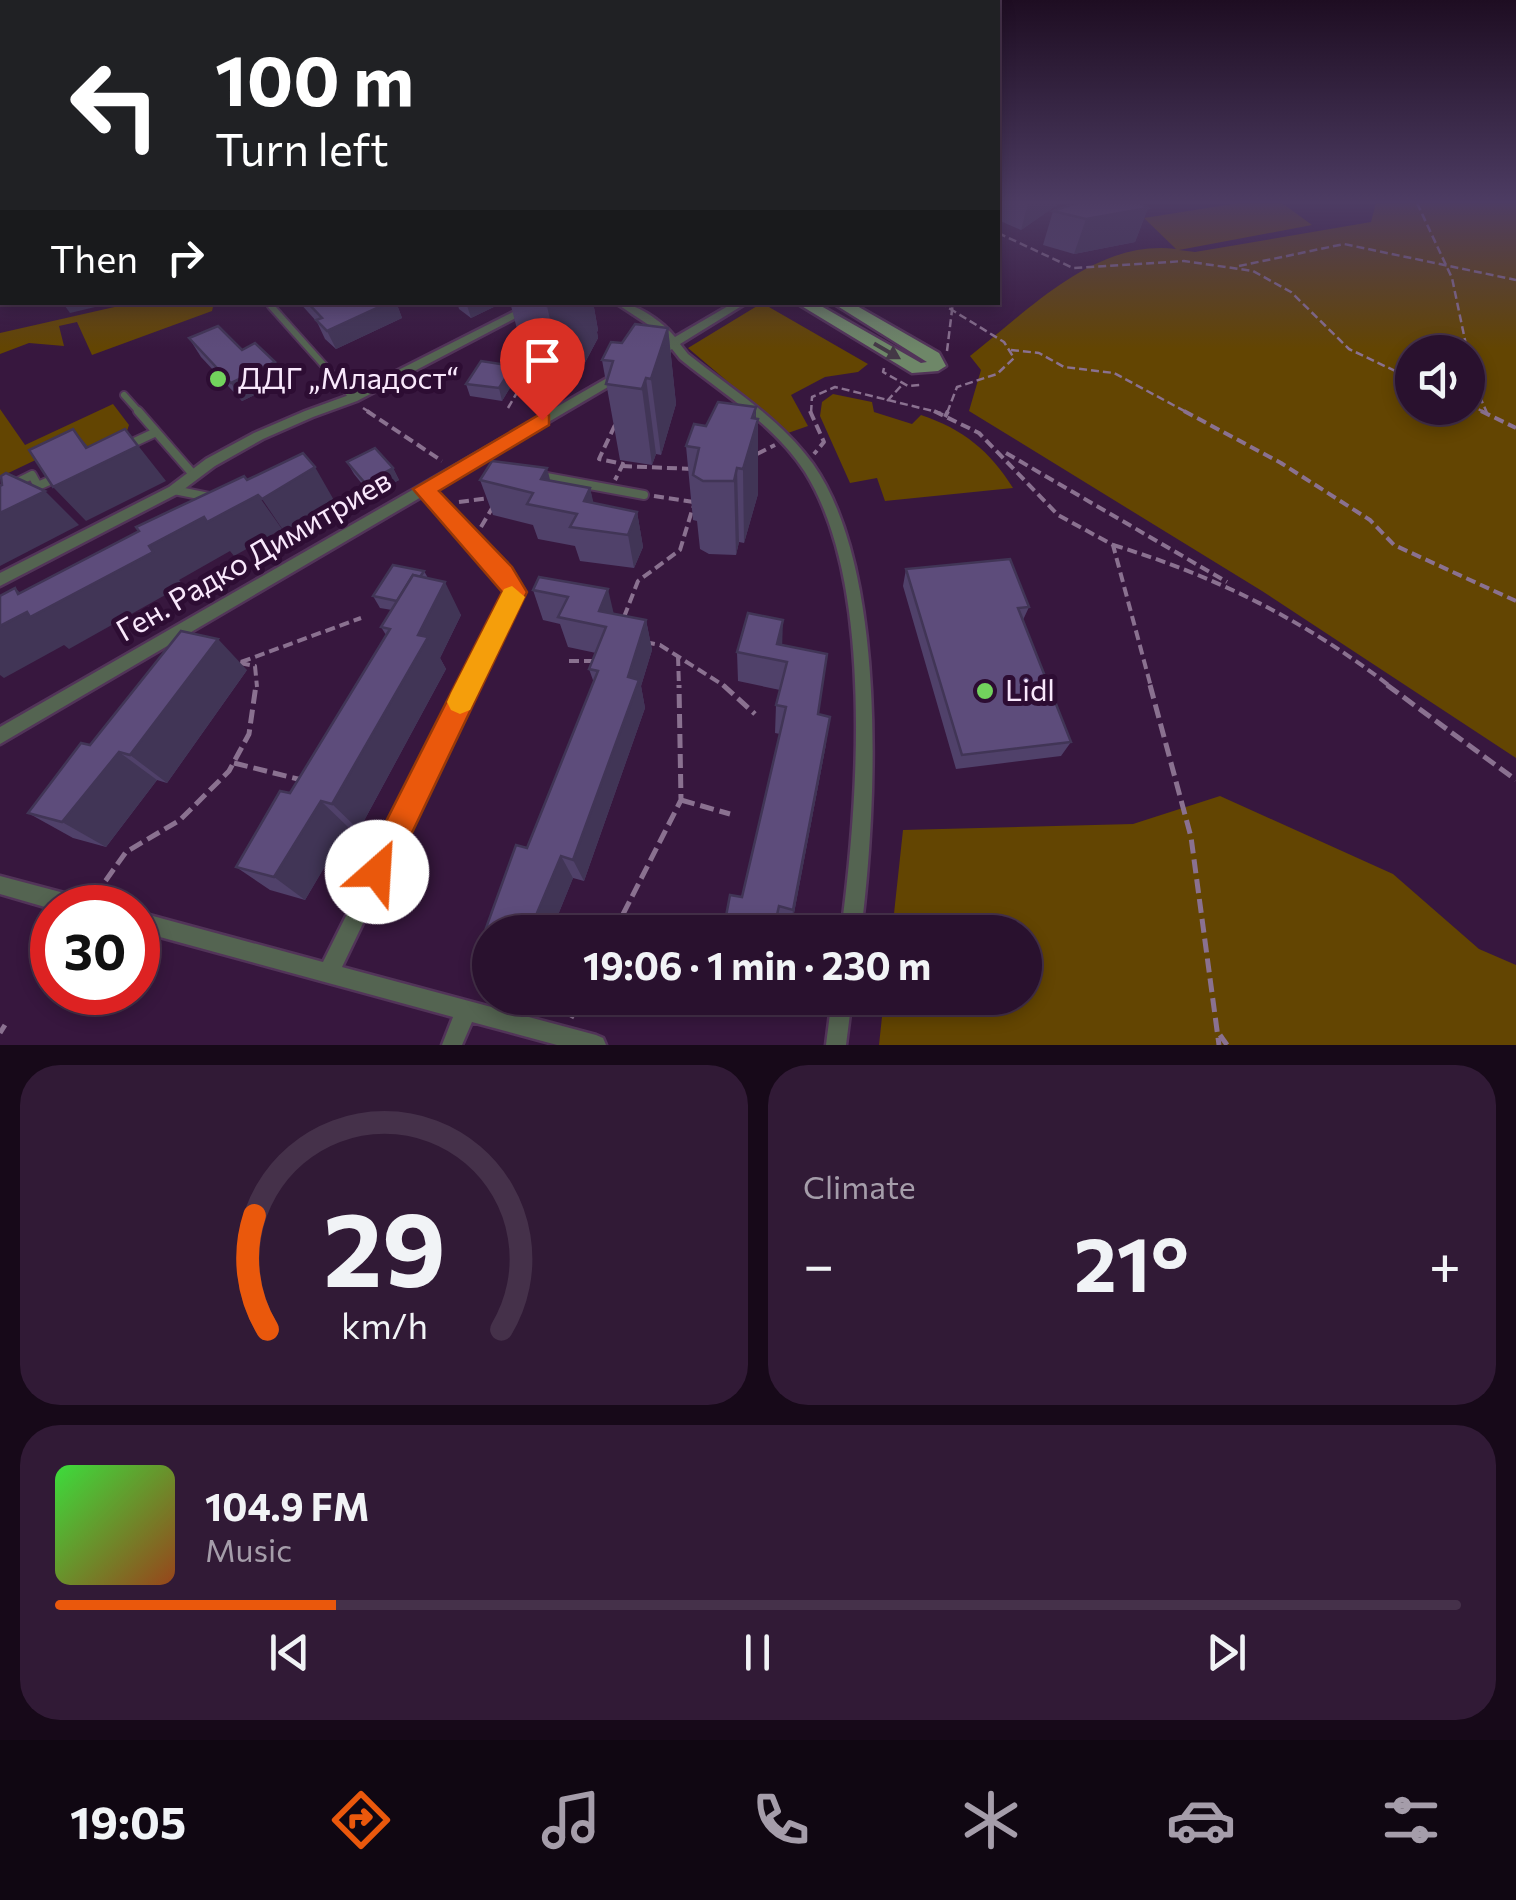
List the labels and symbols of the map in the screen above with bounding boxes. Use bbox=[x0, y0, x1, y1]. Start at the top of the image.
pin bbox=[500, 318, 585, 421]
one-way arrow bbox=[873, 342, 901, 359]
place label: ДДГ „Младост“ bbox=[238, 358, 459, 395]
marker: ДДГ „Младост“ bbox=[207, 368, 229, 390]
street label: Ген. Радко Димитриев bbox=[109, 460, 397, 648]
place label: Lidl bbox=[1005, 670, 1055, 707]
marker: Lidl bbox=[974, 680, 996, 702]
position arrow bbox=[325, 820, 429, 924]
speed limit sign: 30 bbox=[30, 885, 160, 1015]

